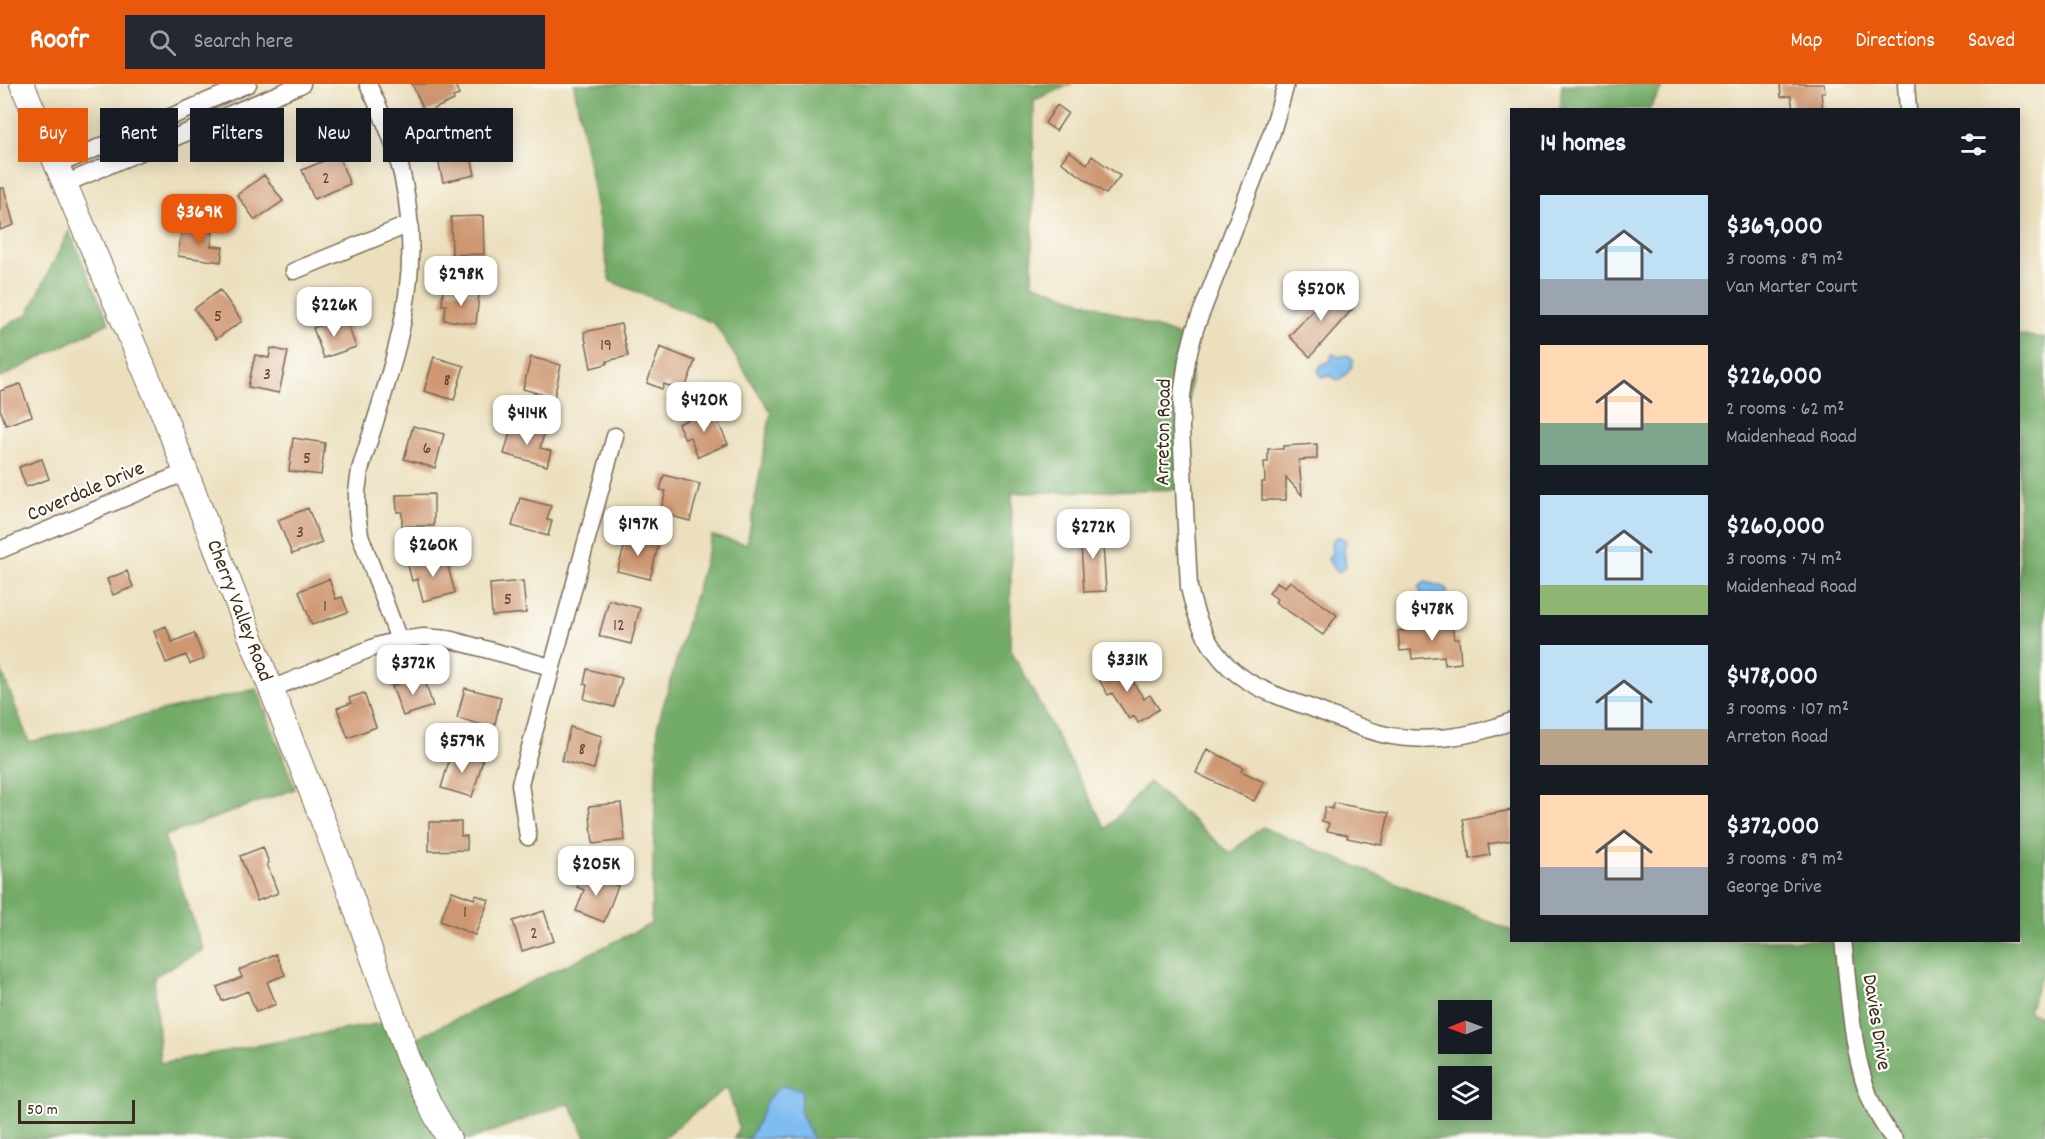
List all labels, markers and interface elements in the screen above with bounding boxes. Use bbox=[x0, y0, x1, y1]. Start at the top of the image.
search box bbox=[125, 15, 545, 69]
text: Roofr bbox=[30, 22, 89, 62]
icon: search bbox=[146, 26, 179, 59]
text: Search here bbox=[194, 27, 293, 58]
text: Map bbox=[1791, 27, 1822, 57]
text: Directions bbox=[1855, 27, 1935, 57]
text: Saved bbox=[1968, 27, 2015, 57]
chip: Buy bbox=[18, 108, 88, 162]
chip: Rent bbox=[100, 108, 178, 162]
chip: Filters bbox=[190, 108, 284, 162]
chip: New bbox=[296, 108, 371, 162]
chip: Apartment bbox=[383, 108, 513, 162]
text: 14 homes bbox=[1540, 126, 1626, 163]
icon: filters bbox=[1957, 128, 1990, 161]
house number: 2 bbox=[322, 167, 330, 192]
pin: $369K bbox=[157, 194, 241, 245]
text: $369K bbox=[175, 199, 223, 227]
text: $369,000 bbox=[1726, 209, 1823, 246]
icon: home bbox=[1588, 219, 1660, 291]
text: 3 rooms · 89 m² bbox=[1726, 246, 1843, 274]
pin: $298K bbox=[419, 256, 503, 307]
text: $298K bbox=[438, 261, 484, 289]
pin: $520K bbox=[1279, 271, 1363, 322]
text: Van Marter Court bbox=[1726, 274, 1858, 302]
text: $520K bbox=[1297, 276, 1345, 304]
pin: $226K bbox=[292, 287, 376, 338]
text: $226K bbox=[311, 292, 357, 320]
house number: 5 bbox=[214, 305, 222, 330]
house number: 19 bbox=[600, 334, 612, 359]
text: $226,000 bbox=[1726, 359, 1822, 396]
house number: 3 bbox=[263, 363, 271, 388]
house number: 8 bbox=[443, 369, 451, 394]
icon: home bbox=[1588, 369, 1660, 441]
street label: Arreton Road bbox=[1149, 378, 1181, 486]
pin: $420K bbox=[662, 382, 746, 433]
text: $420K bbox=[680, 387, 728, 415]
pin: $414K bbox=[485, 395, 569, 446]
text: 2 rooms · 62 m² bbox=[1726, 396, 1845, 424]
text: $414K bbox=[507, 400, 547, 428]
text: Maidenhead Road bbox=[1726, 424, 1857, 452]
house number: 6 bbox=[423, 437, 431, 462]
house number: 5 bbox=[303, 447, 311, 472]
street label: Coverdale Drive bbox=[23, 455, 149, 531]
pin: $197K bbox=[596, 506, 680, 557]
pin: $272K bbox=[1051, 509, 1135, 560]
text: $260,000 bbox=[1726, 509, 1825, 546]
text: $197K bbox=[618, 511, 658, 539]
text: $272K bbox=[1071, 514, 1115, 542]
icon: home bbox=[1588, 519, 1660, 591]
house number: 3 bbox=[296, 521, 304, 546]
pin: $260K bbox=[391, 527, 475, 578]
text: $260K bbox=[409, 532, 457, 560]
street label: Cherry Valley Road bbox=[197, 536, 279, 686]
text: 3 rooms · 74 m² bbox=[1726, 546, 1842, 574]
text: Maidenhead Road bbox=[1726, 574, 1857, 602]
house number: 5 bbox=[504, 588, 512, 613]
pin: $478K bbox=[1390, 591, 1474, 642]
house number: 1 bbox=[323, 595, 327, 620]
text: $478K bbox=[1410, 596, 1454, 624]
house number: 12 bbox=[613, 614, 625, 639]
pin: $331K bbox=[1085, 642, 1169, 693]
pin: $372K bbox=[371, 645, 455, 696]
text: $331K bbox=[1106, 647, 1148, 675]
text: $372K bbox=[391, 650, 435, 678]
text: $478,000 bbox=[1726, 659, 1818, 696]
icon: home bbox=[1588, 669, 1660, 741]
text: 3 rooms · 107 m² bbox=[1726, 696, 1849, 724]
pin: $579K bbox=[420, 723, 504, 774]
text: Arreton Road bbox=[1726, 724, 1828, 752]
text: $579K bbox=[439, 728, 485, 756]
house number: 8 bbox=[578, 738, 586, 763]
text: $372,000 bbox=[1726, 809, 1820, 846]
icon: home bbox=[1588, 819, 1660, 891]
pin: $205K bbox=[554, 846, 638, 897]
text: 3 rooms · 89 m² bbox=[1726, 846, 1843, 874]
text: $205K bbox=[572, 851, 620, 879]
text: George Drive bbox=[1726, 874, 1822, 902]
house number: 1 bbox=[463, 901, 467, 926]
house number: 2 bbox=[530, 922, 538, 947]
street label: Davies Drive bbox=[1853, 972, 1897, 1073]
north arrow bbox=[1438, 1000, 1492, 1054]
map controls bbox=[1438, 1000, 1492, 1120]
button: layers bbox=[1438, 1066, 1492, 1120]
scale bar bbox=[18, 1097, 135, 1124]
text: 50 m bbox=[27, 1099, 58, 1122]

